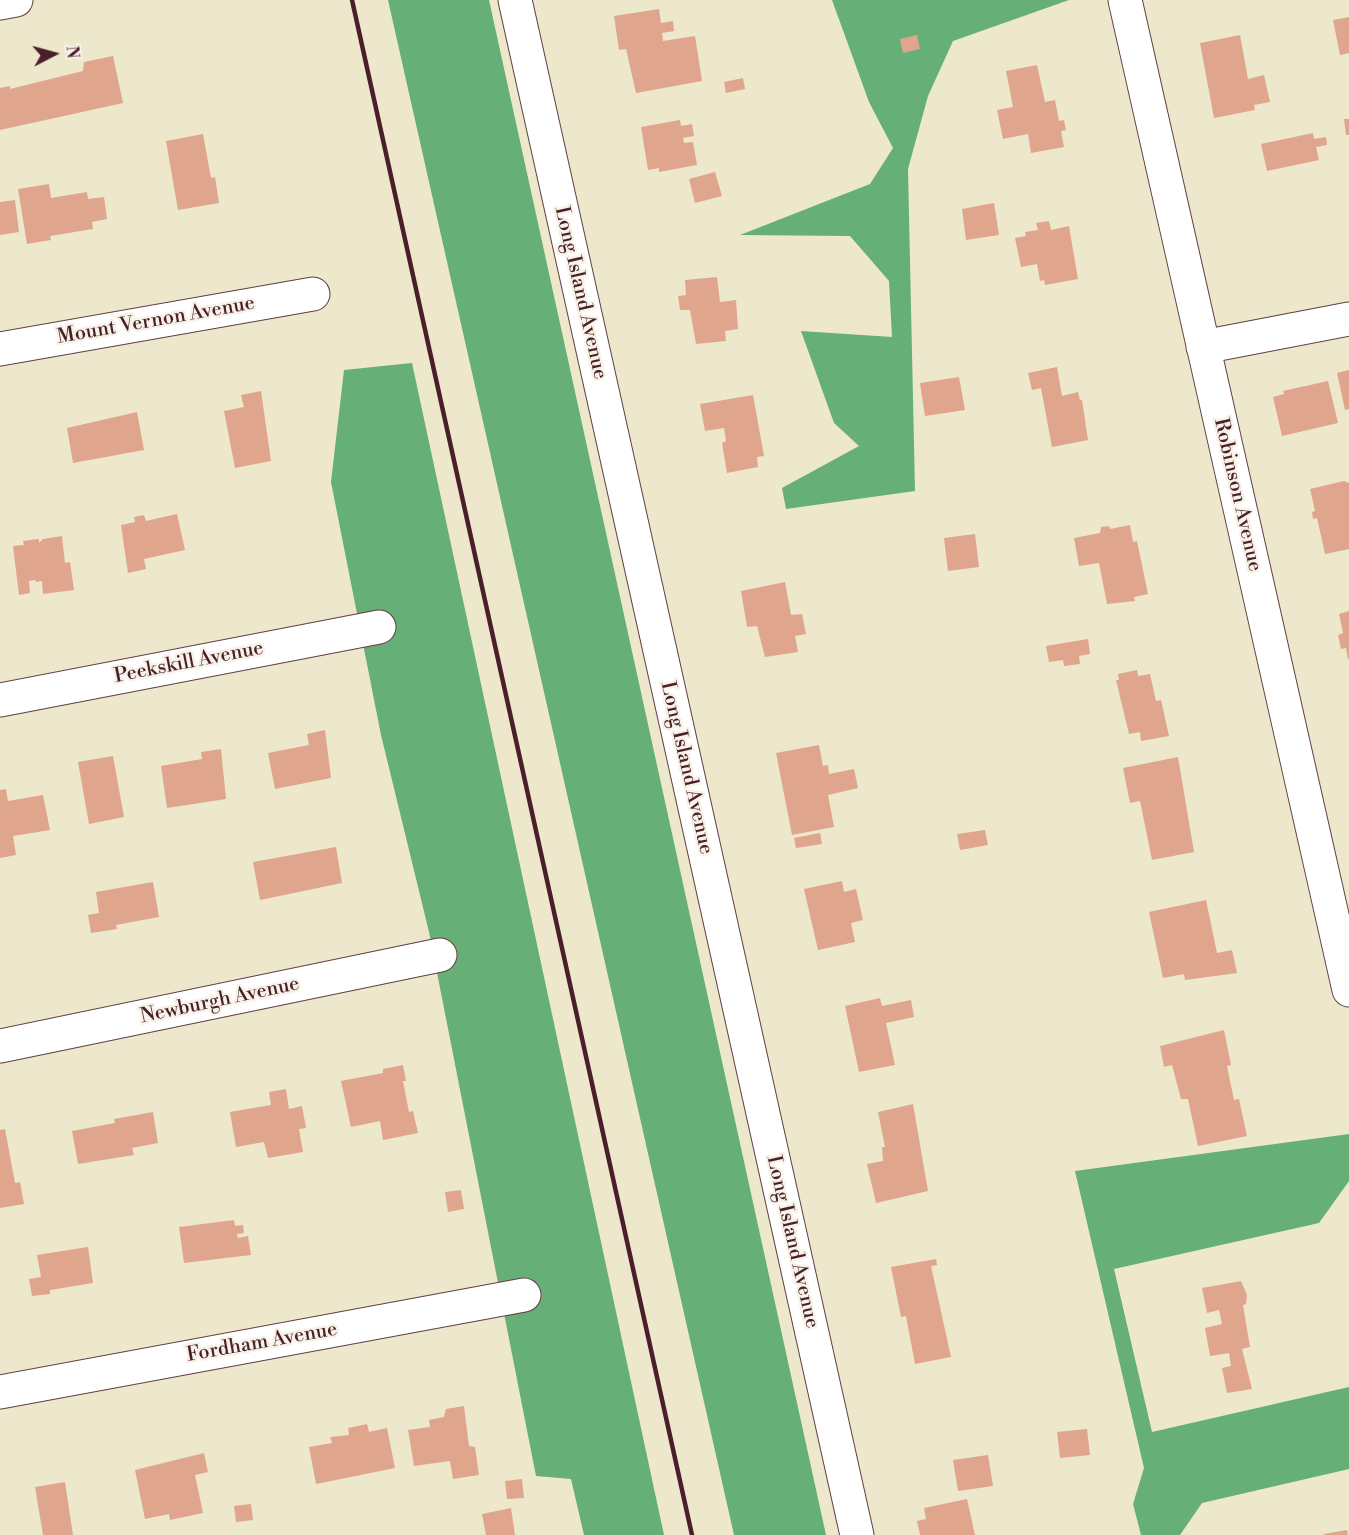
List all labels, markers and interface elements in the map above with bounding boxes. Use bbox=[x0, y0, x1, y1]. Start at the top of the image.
north arrow bbox=[24, 24, 84, 84]
text: N bbox=[61, 45, 83, 59]
street label: Long Island Avenue bbox=[548, 204, 612, 382]
street label: Mount Vernon Avenue bbox=[55, 292, 257, 350]
street label: Robinson Avenue bbox=[1208, 416, 1266, 574]
street label: Peekskill Avenue bbox=[112, 637, 266, 689]
street label: Long Island Avenue bbox=[654, 679, 718, 857]
street label: Newburgh Avenue bbox=[138, 972, 302, 1030]
street label: Long Island Avenue bbox=[760, 1153, 824, 1331]
street label: Fordham Avenue bbox=[185, 1318, 339, 1368]

